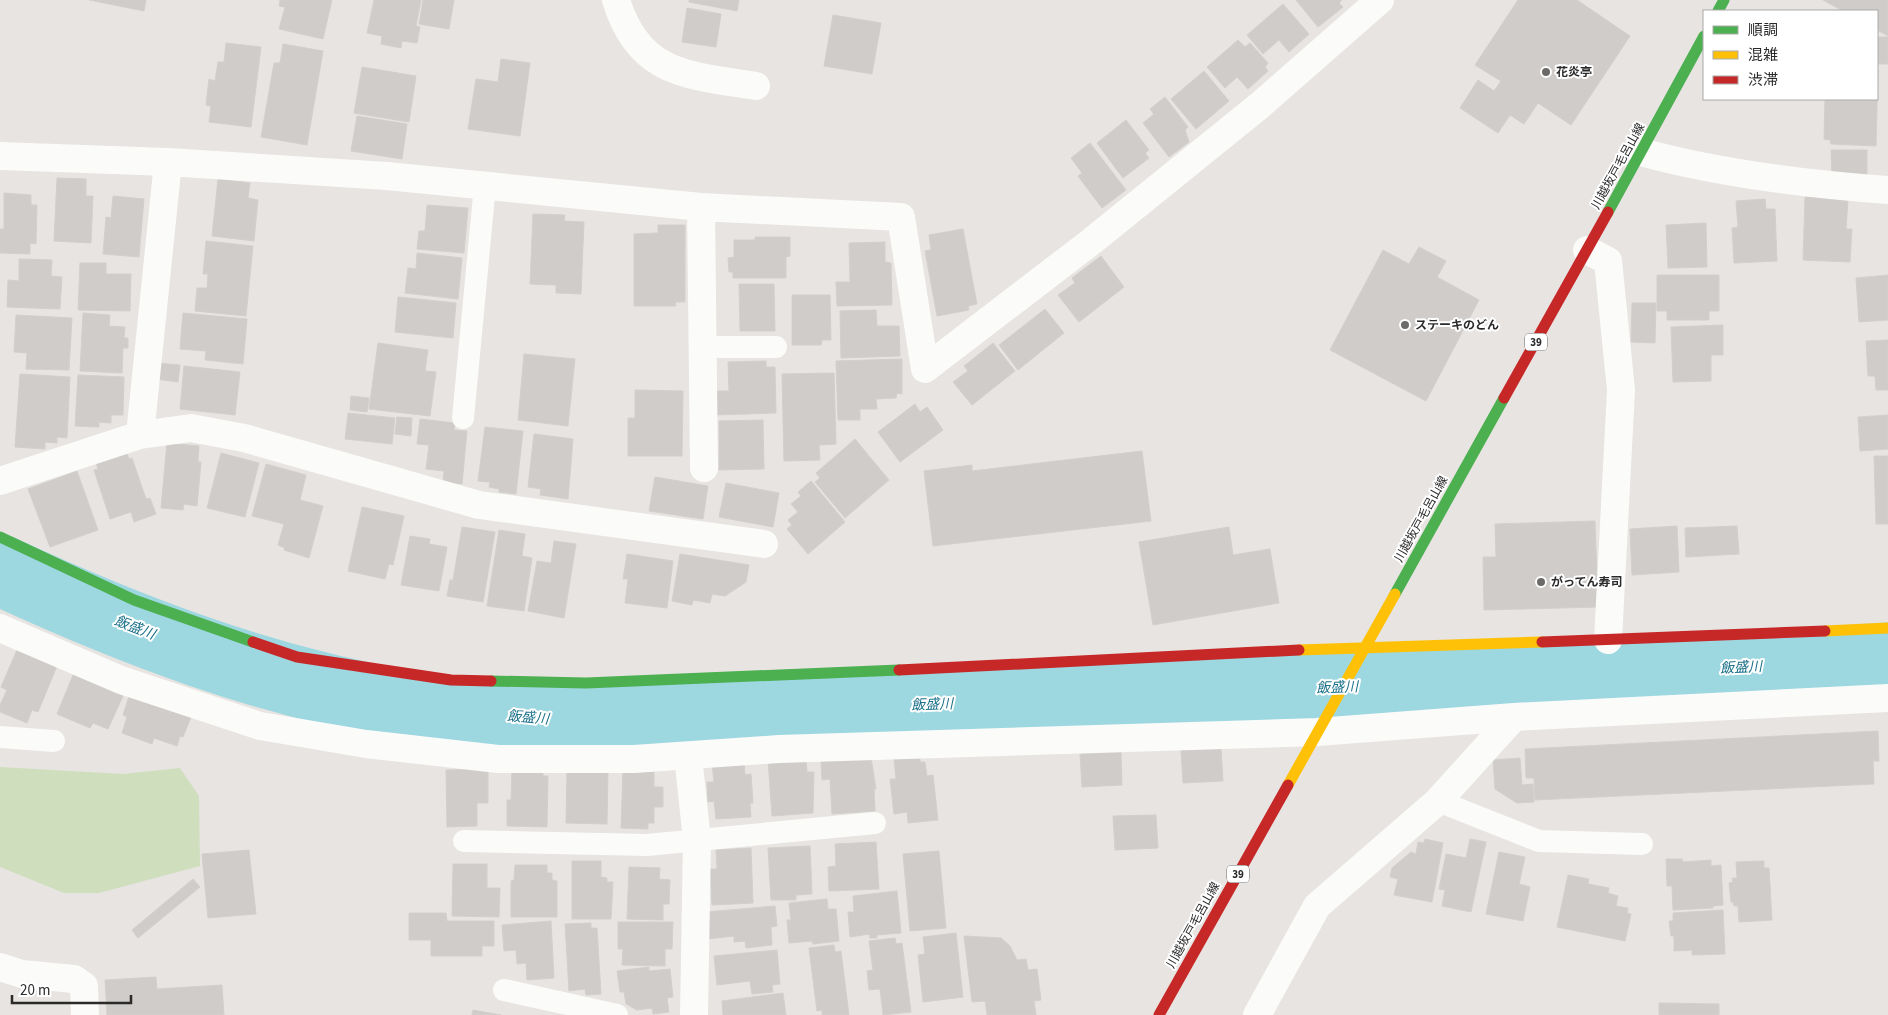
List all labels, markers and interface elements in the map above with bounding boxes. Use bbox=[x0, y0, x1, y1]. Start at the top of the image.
legend bbox=[1703, 10, 1878, 100]
text: 順調 bbox=[1748, 20, 1778, 41]
text: 混雑 bbox=[1748, 45, 1778, 66]
place label: 花炎亭 bbox=[1556, 64, 1592, 81]
marker: 花炎亭 bbox=[1540, 66, 1552, 78]
text: 渋滞 bbox=[1748, 70, 1778, 91]
street label: 川越坂戸毛呂山線 bbox=[1588, 120, 1649, 212]
place label: ステーキのどん bbox=[1415, 317, 1499, 334]
marker: ステーキのどん bbox=[1399, 319, 1411, 331]
road number: 39 bbox=[1525, 334, 1547, 351]
street label: 川越坂戸毛呂山線 bbox=[1391, 473, 1452, 565]
place label: がってん寿司 bbox=[1551, 574, 1622, 591]
marker: がってん寿司 bbox=[1535, 576, 1547, 588]
water label: 飯盛川 bbox=[111, 611, 160, 646]
water label: 飯盛川 bbox=[1720, 657, 1765, 679]
water label: 飯盛川 bbox=[1316, 677, 1360, 699]
water label: 飯盛川 bbox=[911, 694, 955, 716]
water label: 飯盛川 bbox=[506, 706, 552, 730]
road number: 39 bbox=[1227, 866, 1249, 882]
street label: 川越坂戸毛呂山線 bbox=[1163, 879, 1224, 971]
scale bar bbox=[12, 972, 131, 1004]
text: 20 m bbox=[20, 980, 50, 1001]

